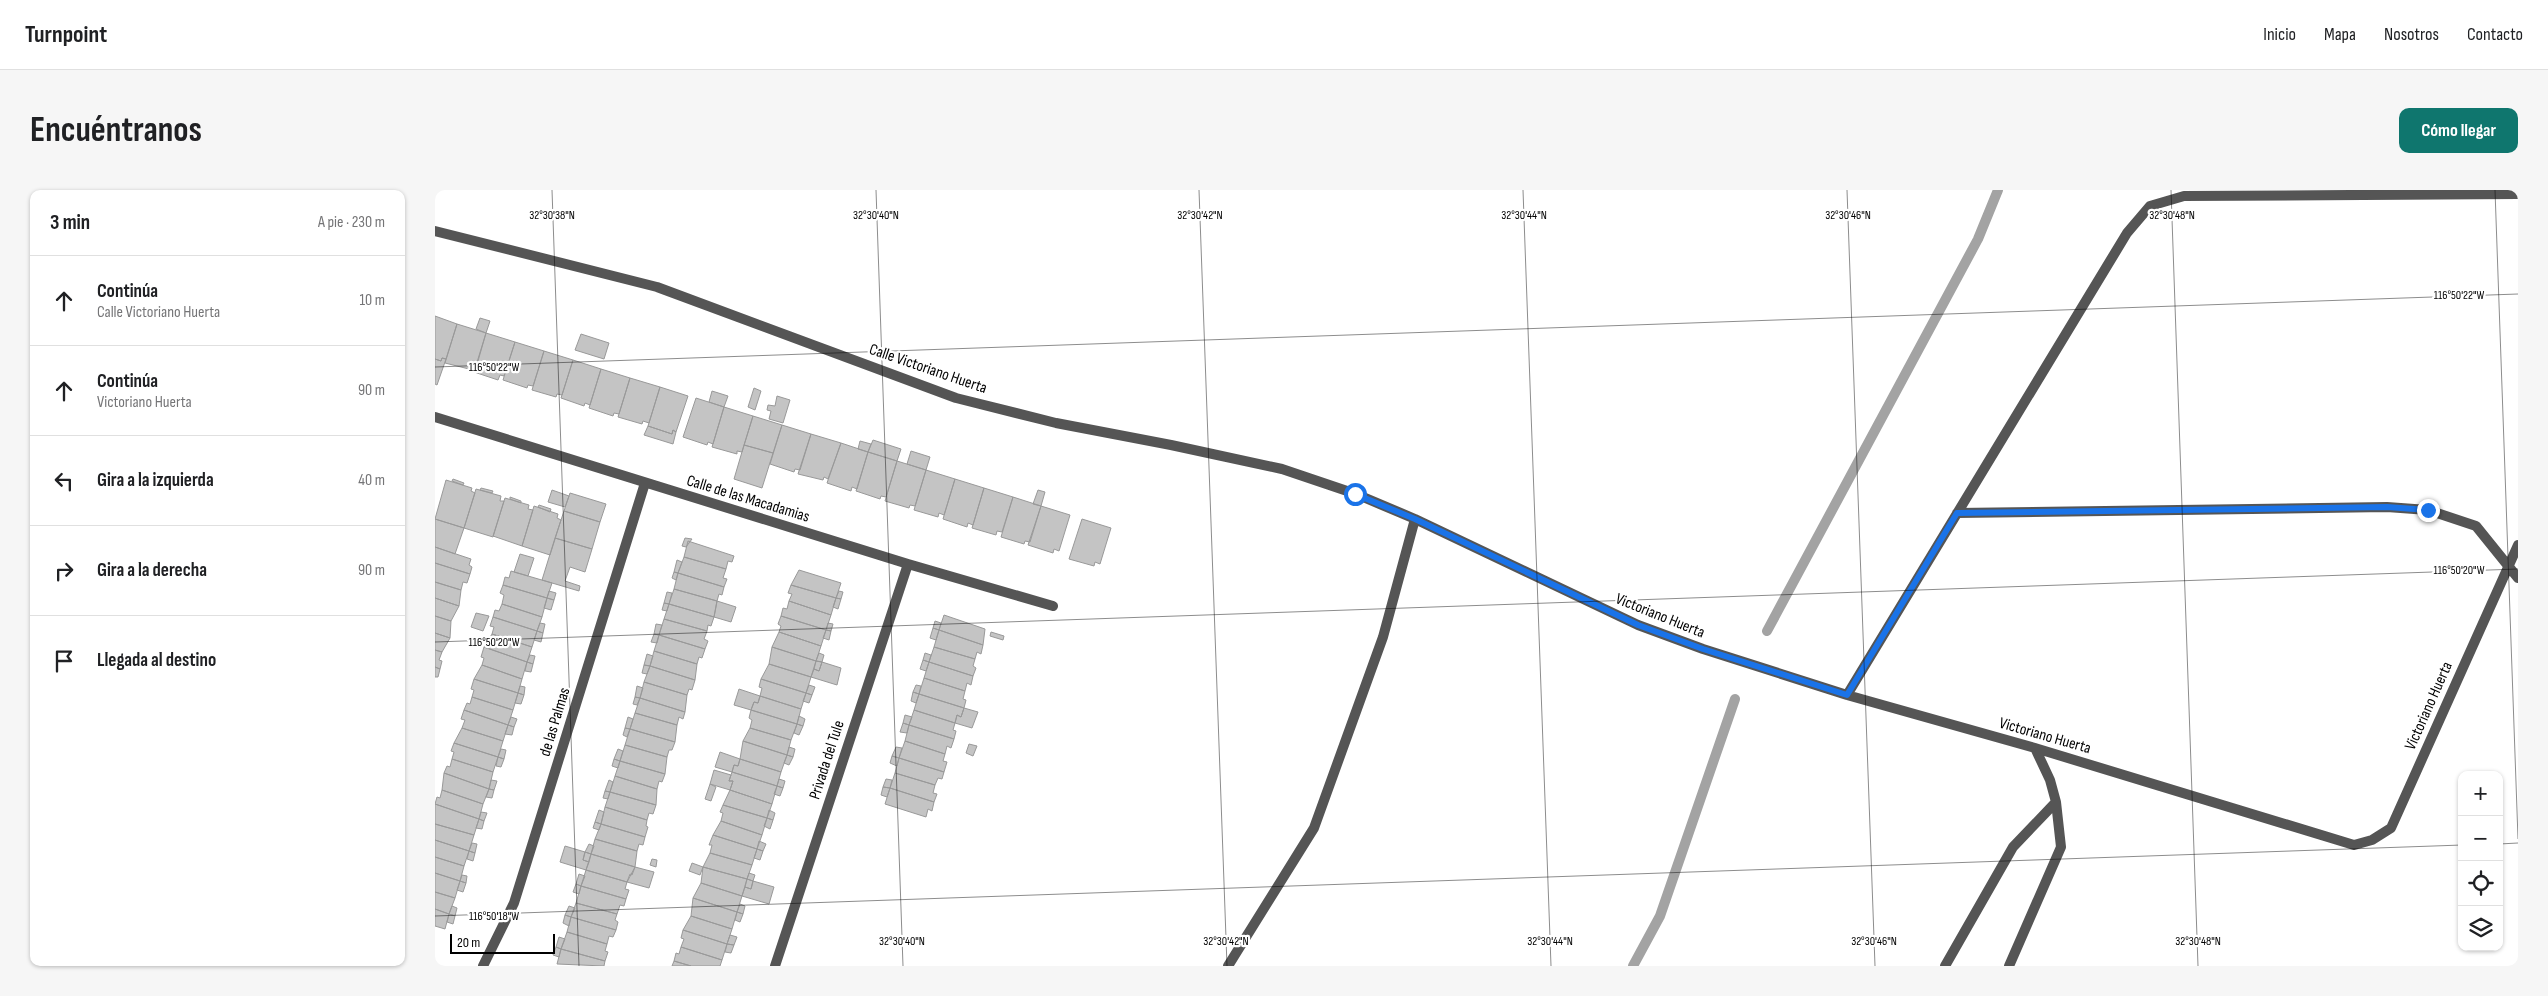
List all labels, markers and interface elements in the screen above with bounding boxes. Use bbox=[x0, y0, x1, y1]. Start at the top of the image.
text: Turnpoint bbox=[25, 20, 107, 49]
text: Inicio bbox=[2263, 24, 2296, 45]
text: Mapa bbox=[2324, 24, 2356, 45]
text: Nosotros bbox=[2384, 24, 2439, 45]
text: Contacto bbox=[2467, 24, 2523, 45]
button: Cómo llegar bbox=[2399, 108, 2518, 153]
text: Encuéntranos bbox=[30, 109, 202, 152]
text: 32°30'38"N bbox=[529, 208, 575, 223]
text: 32°30'40"N bbox=[853, 208, 899, 223]
text: 32°30'42"N bbox=[1177, 208, 1223, 223]
text: 32°30'44"N bbox=[1501, 208, 1547, 223]
text: 32°30'46"N bbox=[1825, 208, 1871, 223]
text: 32°30'48"N bbox=[2149, 208, 2195, 223]
text: 3 min bbox=[50, 210, 90, 235]
text: A pie · 230 m bbox=[318, 213, 385, 232]
text: Continúa bbox=[97, 280, 158, 303]
icon: ahead bbox=[50, 287, 78, 315]
text: 116°50'22"W bbox=[2434, 288, 2484, 303]
text: 10 m bbox=[359, 291, 385, 310]
text: Calle Victoriano Huerta bbox=[97, 303, 220, 322]
street label: Calle Victoriano Huerta bbox=[867, 340, 989, 398]
text: 116°50'22"W bbox=[469, 360, 519, 375]
text: Continúa bbox=[97, 370, 158, 393]
icon: ahead bbox=[50, 377, 78, 405]
text: 90 m bbox=[358, 381, 385, 400]
text: Victoriano Huerta bbox=[97, 393, 192, 412]
icon: left bbox=[50, 467, 78, 495]
text: Gira a la izquierda bbox=[97, 469, 214, 492]
text: 40 m bbox=[358, 471, 385, 490]
street label: Calle de las Macadamias bbox=[684, 471, 812, 527]
route start bbox=[1344, 483, 1367, 506]
route end bbox=[2417, 499, 2440, 522]
icon: right bbox=[50, 557, 78, 585]
text: Gira a la derecha bbox=[97, 559, 207, 582]
text: 90 m bbox=[358, 561, 385, 580]
text: 116°50'20"W bbox=[2434, 563, 2485, 578]
street label: Victoriano Huerta bbox=[1613, 589, 1707, 643]
text: 116°50'20"W bbox=[469, 635, 520, 650]
icon: arrive bbox=[50, 647, 78, 675]
text: Llegada al destino bbox=[97, 649, 216, 672]
street label: Victoriano Huerta bbox=[2401, 659, 2457, 753]
street label: de las Palmas bbox=[536, 685, 575, 759]
street label: Victoriano Huerta bbox=[1997, 714, 2093, 758]
street label: Privada del Tule bbox=[805, 718, 849, 802]
map controls bbox=[2458, 771, 2503, 951]
button: + bbox=[2458, 771, 2503, 816]
button: − bbox=[2458, 816, 2503, 861]
button: locate bbox=[2458, 861, 2503, 906]
button: layers bbox=[2458, 906, 2503, 951]
text: 116°50'18"W bbox=[469, 909, 519, 924]
scale bar bbox=[450, 931, 555, 954]
text: 20 m bbox=[457, 934, 480, 951]
text: 32°30'40"N bbox=[879, 934, 925, 949]
text: 32°30'42"N bbox=[1203, 934, 1249, 949]
text: 32°30'44"N bbox=[1527, 934, 1573, 949]
text: 32°30'46"N bbox=[1851, 934, 1897, 949]
text: 32°30'48"N bbox=[2175, 934, 2221, 949]

